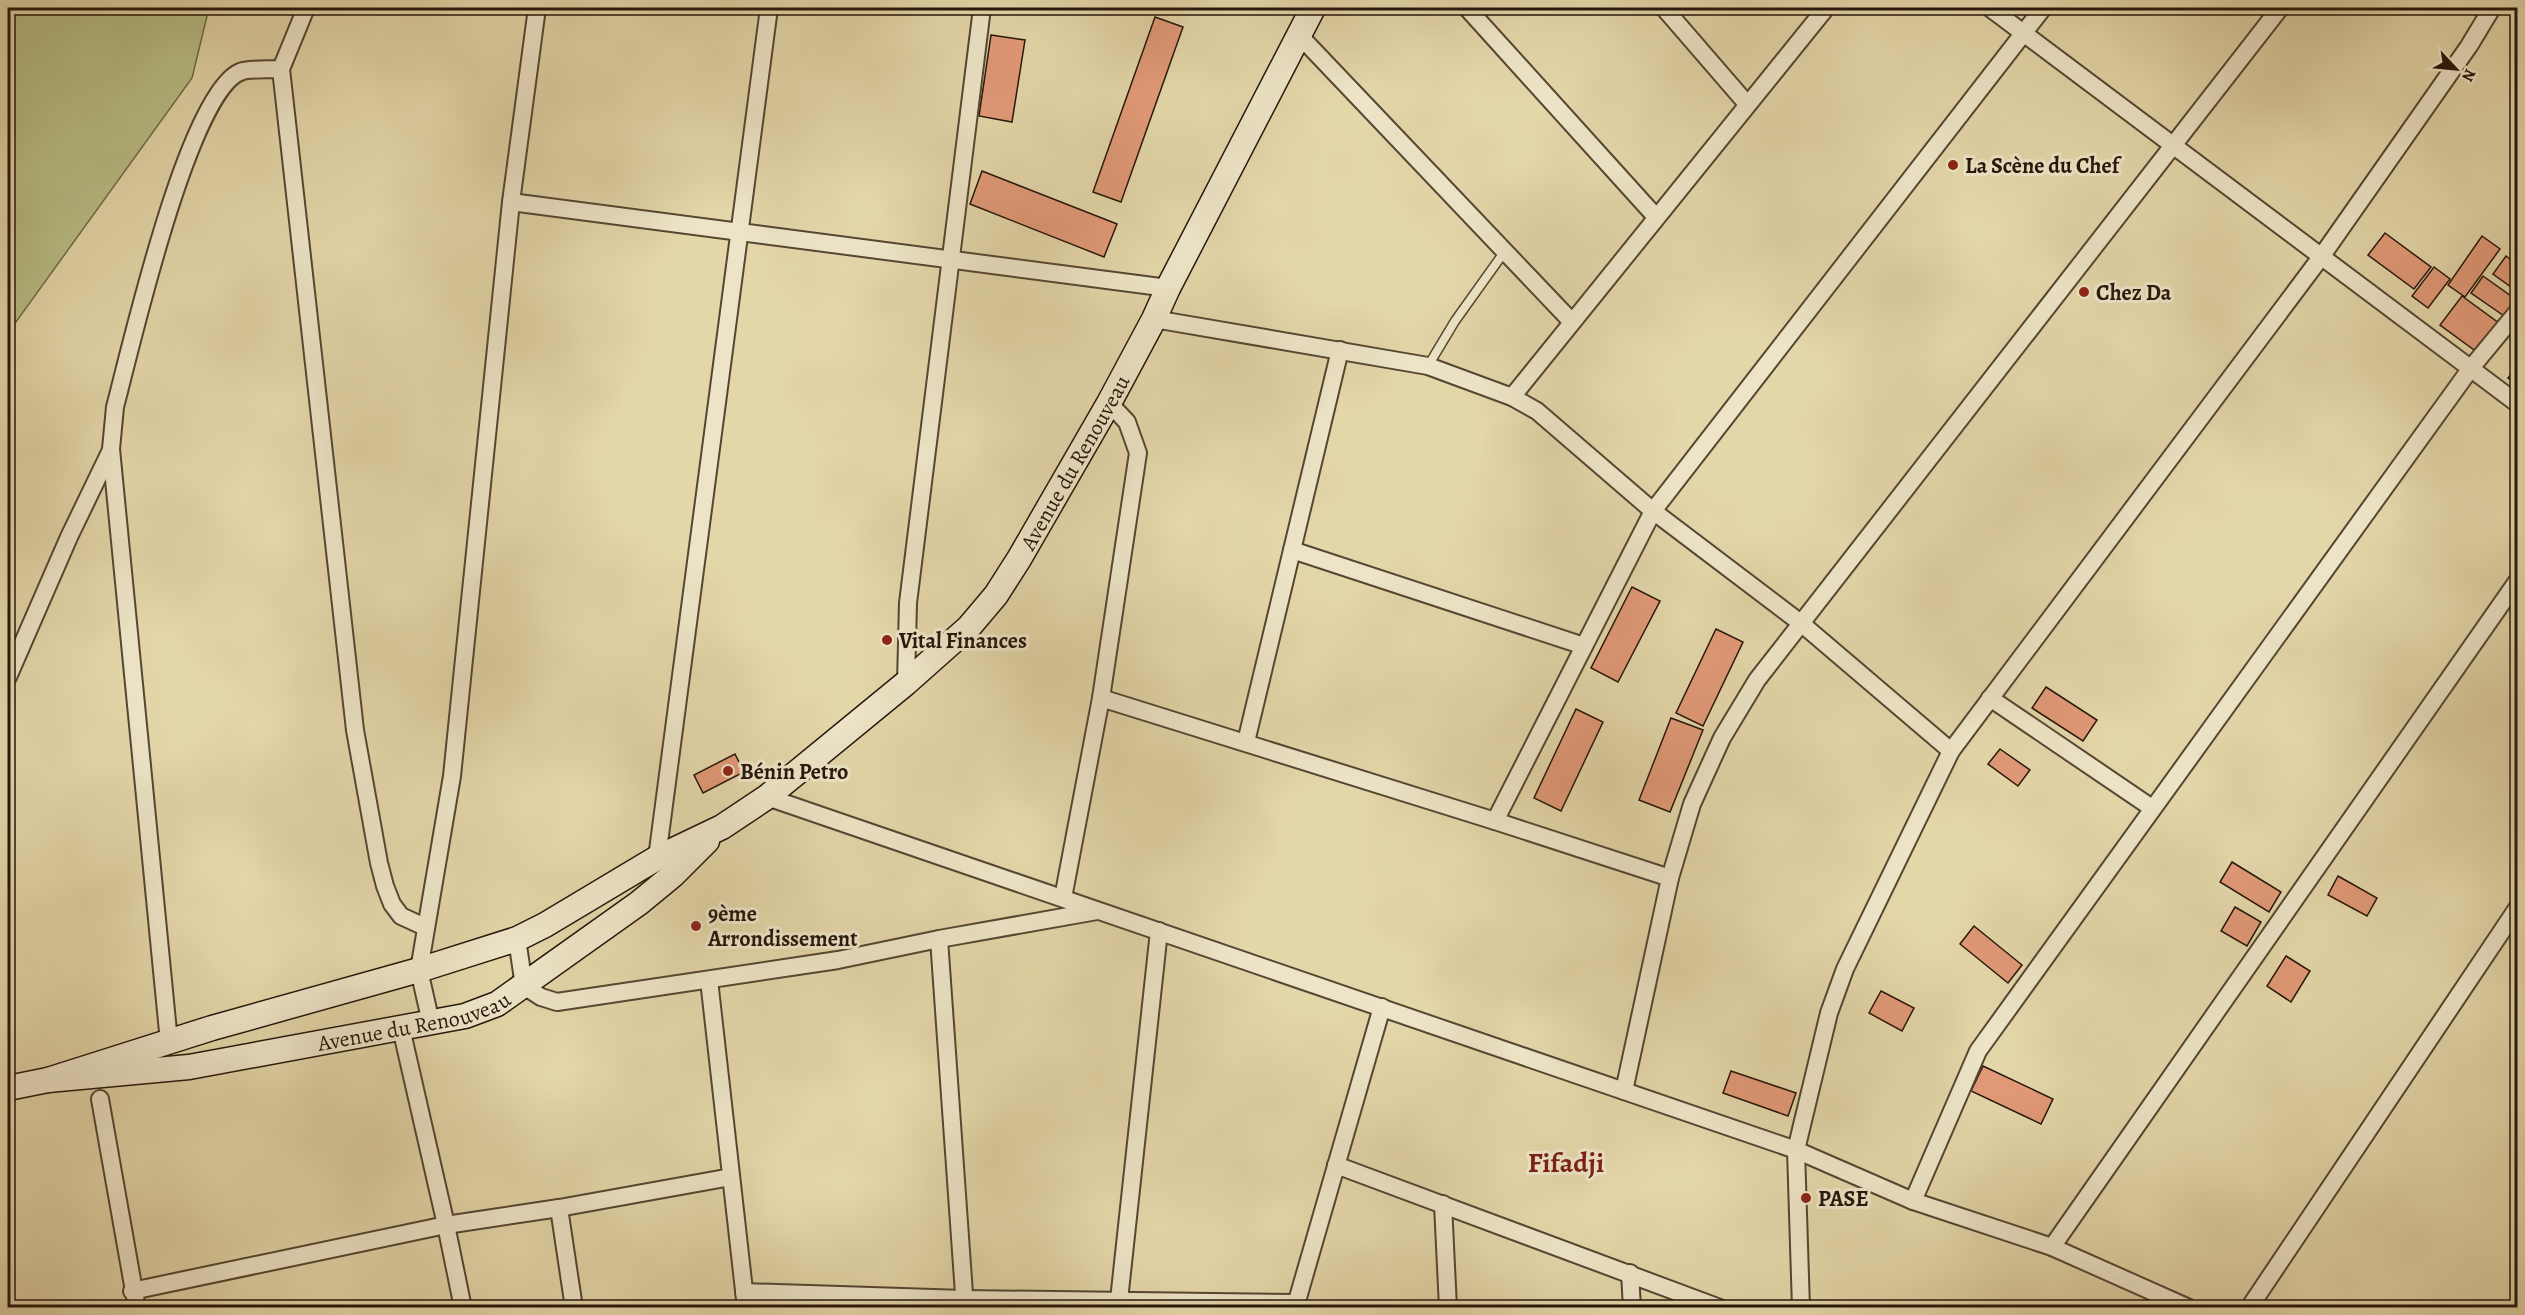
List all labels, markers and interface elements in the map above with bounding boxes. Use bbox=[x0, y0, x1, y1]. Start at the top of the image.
north arrow bbox=[2426, 39, 2486, 99]
text: N bbox=[2456, 65, 2481, 86]
place label: La Scène du Chef bbox=[1965, 151, 2123, 181]
marker: La Scène du Chef bbox=[1946, 158, 1960, 172]
place label: Chez Da bbox=[2096, 278, 2172, 308]
marker: Chez Da bbox=[2077, 285, 2091, 299]
street label: Avenue du Renouveau bbox=[1013, 370, 1137, 557]
place label: Vital Finances bbox=[898, 626, 1027, 656]
marker: Vital Finances bbox=[880, 633, 894, 647]
place label: Bénin Petro bbox=[740, 757, 848, 787]
marker: Bénin Petro bbox=[721, 764, 735, 778]
place label: 9ème Arrondissement bbox=[707, 899, 858, 954]
marker: 9ème Arrondissement bbox=[689, 919, 703, 933]
street label: Avenue du Renouveau bbox=[314, 985, 517, 1059]
district label: Fifadji bbox=[1528, 1144, 1604, 1182]
place label: PASE bbox=[1818, 1184, 1869, 1214]
marker: PASE bbox=[1799, 1191, 1813, 1205]

